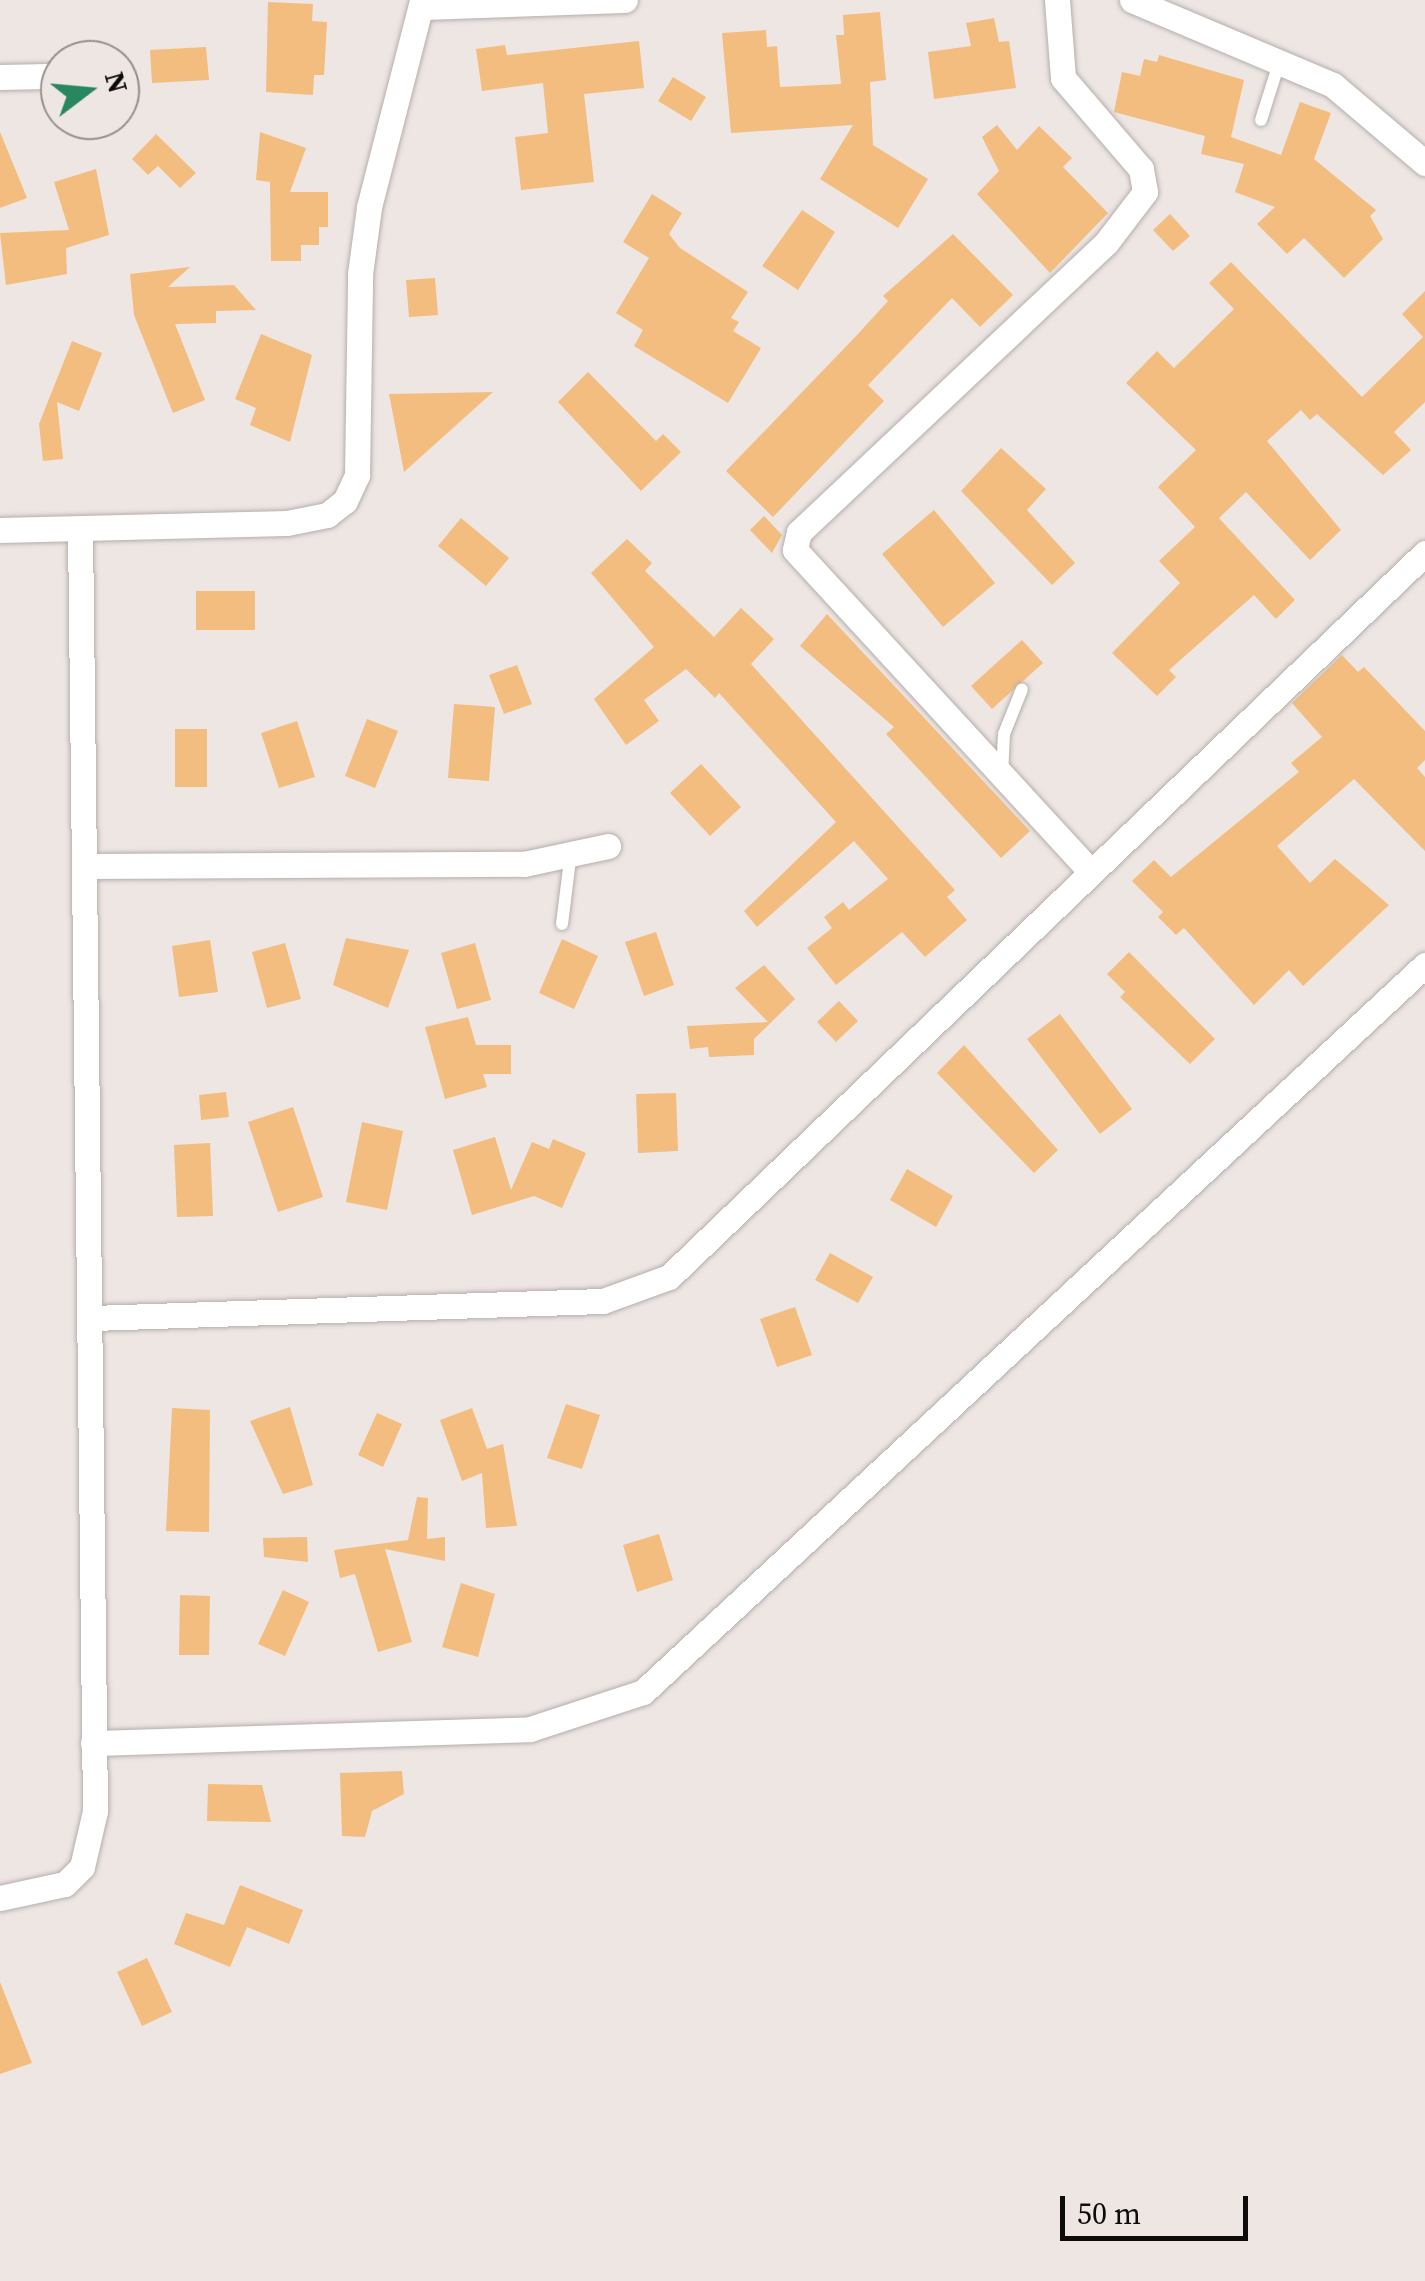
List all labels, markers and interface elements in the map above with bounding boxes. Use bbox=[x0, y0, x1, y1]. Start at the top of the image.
north arrow bbox=[40, 40, 140, 140]
text: N bbox=[96, 67, 138, 97]
scale bar bbox=[1065, 2176, 1252, 2238]
text: 50 m bbox=[1077, 2193, 1141, 2234]

